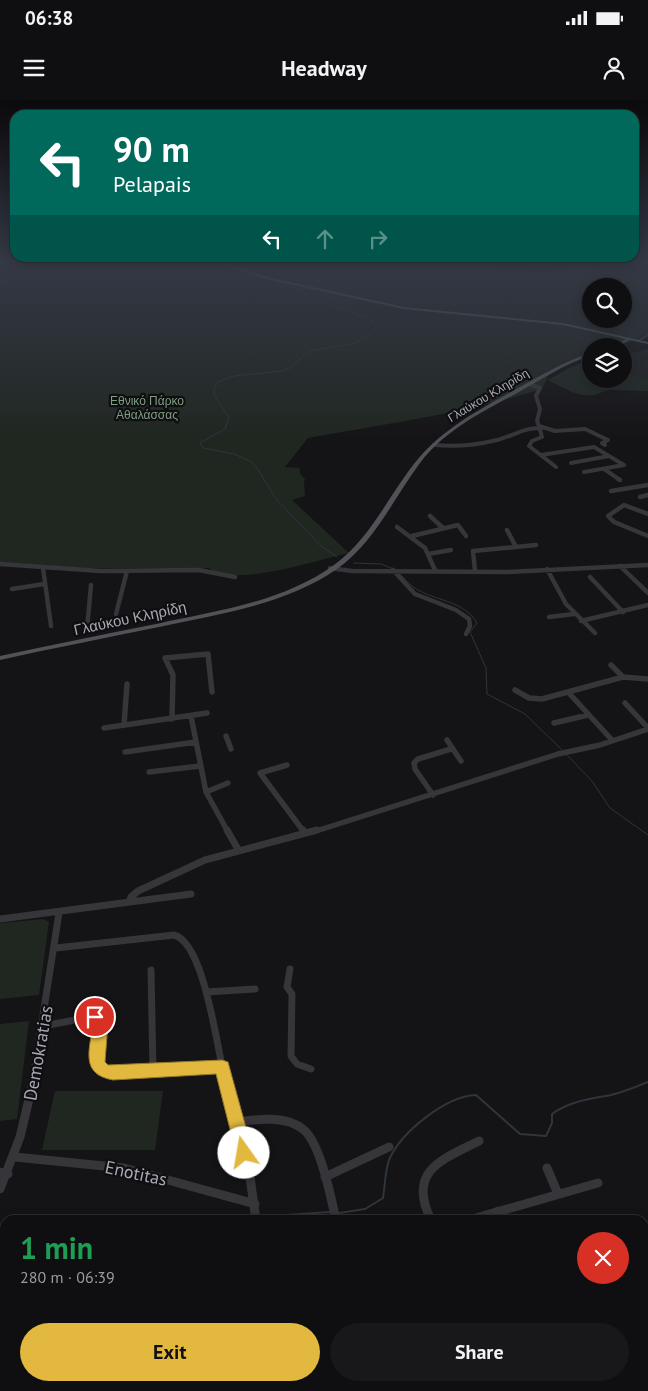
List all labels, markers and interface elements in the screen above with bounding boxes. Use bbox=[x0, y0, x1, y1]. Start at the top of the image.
text: 06:38 bbox=[25, 6, 73, 30]
icon: menu bbox=[20, 54, 48, 82]
text: Headway bbox=[281, 54, 367, 82]
icon: person bbox=[600, 54, 628, 82]
text: 90 m bbox=[113, 126, 190, 172]
icon: left bbox=[30, 130, 95, 195]
text: Pelapais bbox=[113, 170, 191, 198]
icon: left bbox=[258, 225, 286, 253]
icon: ahead bbox=[311, 225, 339, 253]
icon: right bbox=[364, 225, 392, 253]
map controls bbox=[582, 278, 632, 388]
button: search bbox=[582, 278, 632, 328]
button: layers bbox=[582, 338, 632, 388]
street label: Γλαύκου Κληρίδη bbox=[445, 365, 531, 425]
park label: Εθνικό Πάρκο Αθαλάσσας bbox=[110, 393, 184, 422]
street label: Γλαύκου Κληρίδη bbox=[72, 597, 188, 639]
pin bbox=[74, 996, 116, 1038]
icon: arrive bbox=[81, 1003, 109, 1031]
street label: Demokratias bbox=[18, 1004, 58, 1102]
position arrow bbox=[217, 1126, 269, 1178]
street label: Enotitas bbox=[103, 1155, 169, 1191]
text: 1 min bbox=[20, 1228, 93, 1267]
button: close bbox=[577, 1232, 629, 1284]
text: 280 m · 06:39 bbox=[20, 1267, 115, 1287]
button: Exit bbox=[20, 1323, 320, 1381]
button: Share bbox=[330, 1323, 629, 1381]

